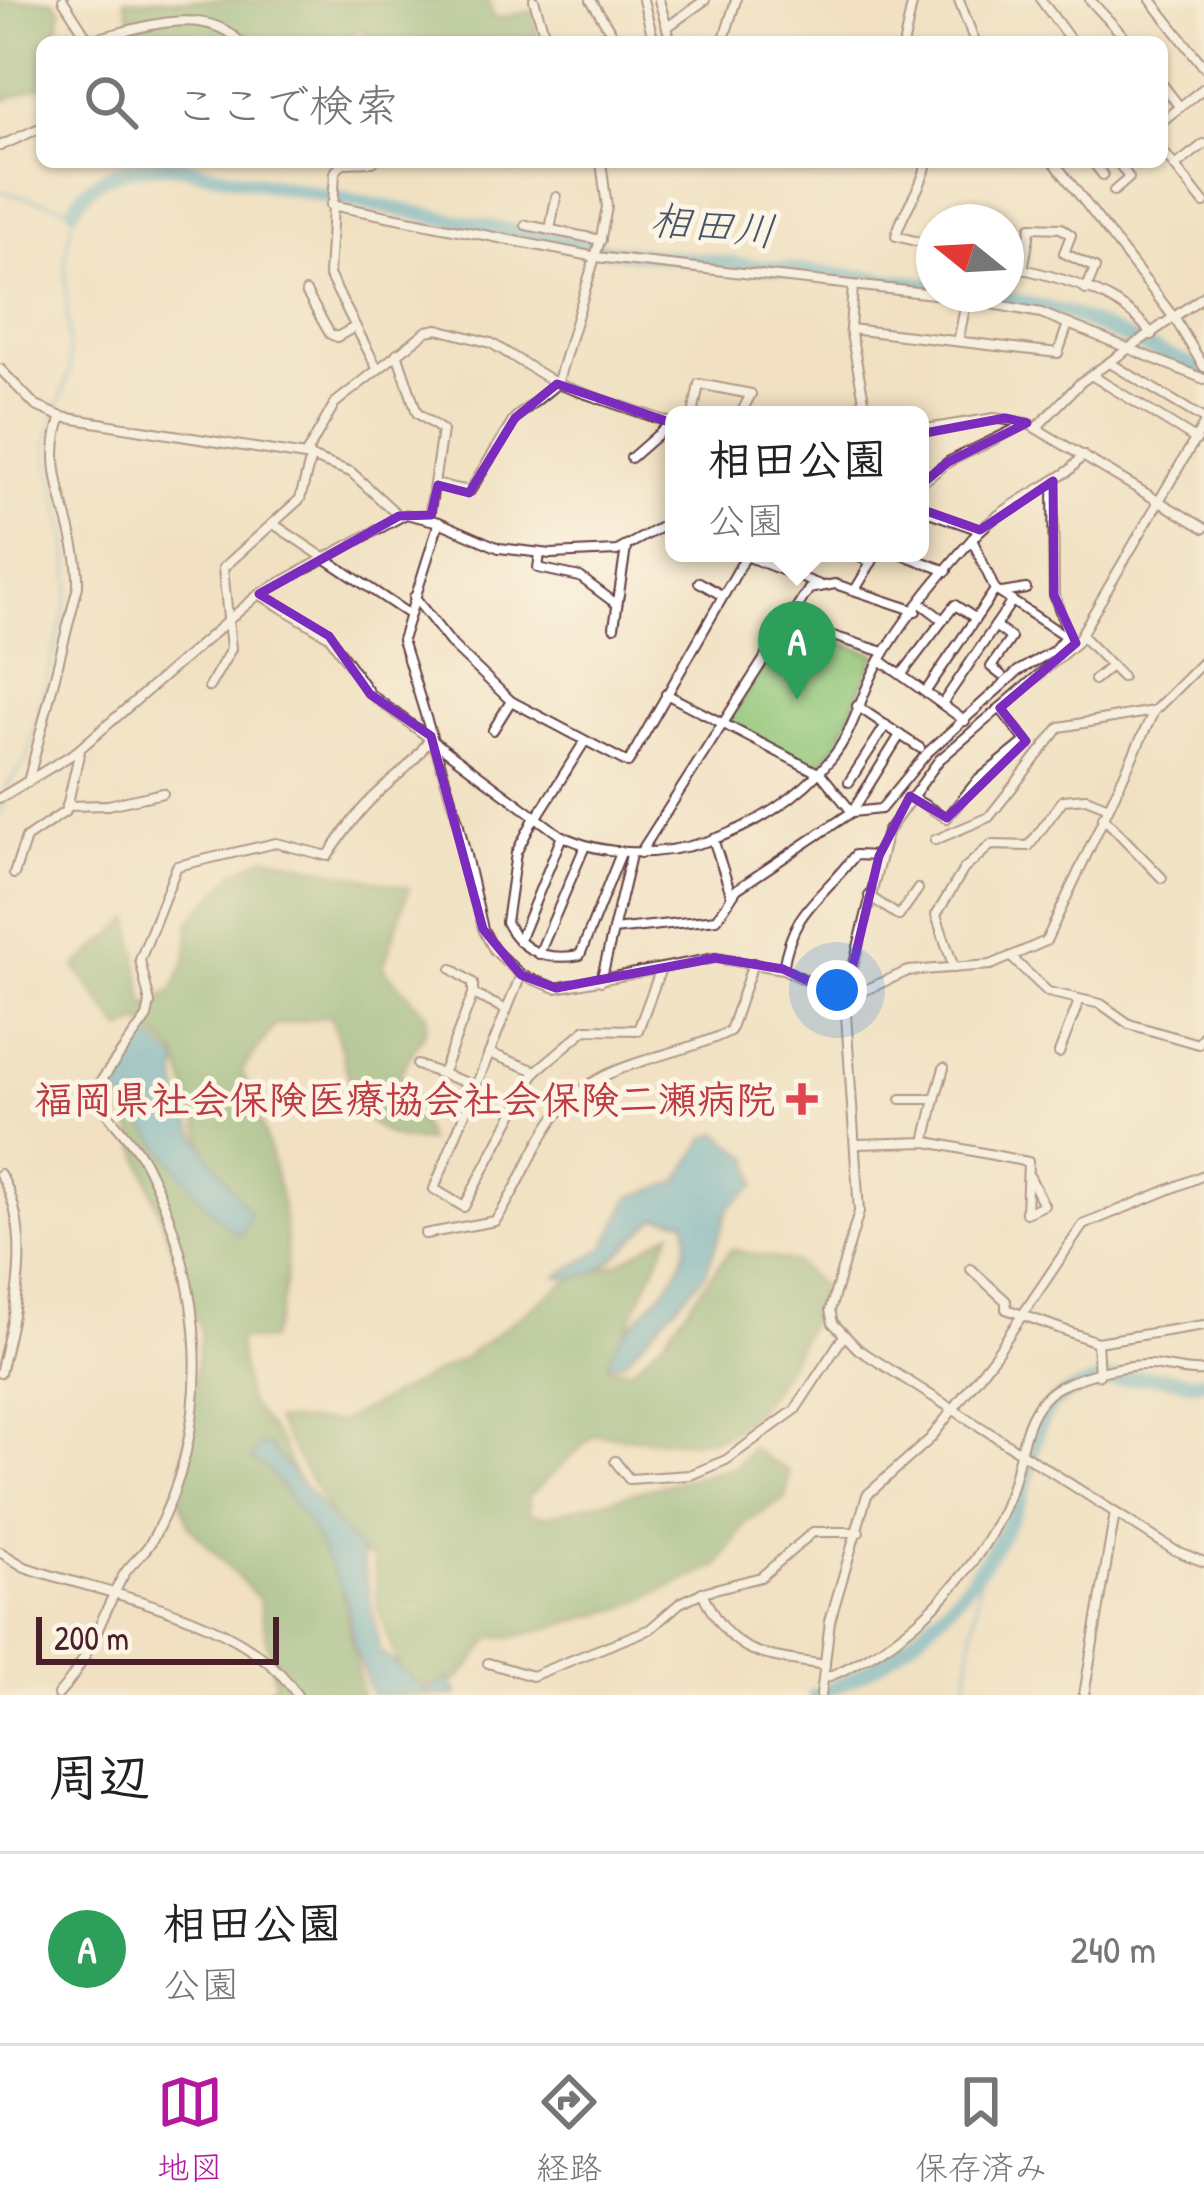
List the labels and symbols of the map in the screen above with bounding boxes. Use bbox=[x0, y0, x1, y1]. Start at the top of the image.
water label: 相田川 bbox=[647, 190, 779, 259]
north arrow bbox=[916, 204, 1024, 312]
pin: A bbox=[758, 601, 836, 700]
your location bbox=[807, 960, 867, 1020]
place label: 福岡県社会保険医療協会社会保険二瀬病院 bbox=[34, 1072, 775, 1125]
marker: 福岡県社会保険医療協会社会保険二瀬病院 bbox=[786, 1083, 818, 1115]
scale bar bbox=[36, 1611, 279, 1664]

